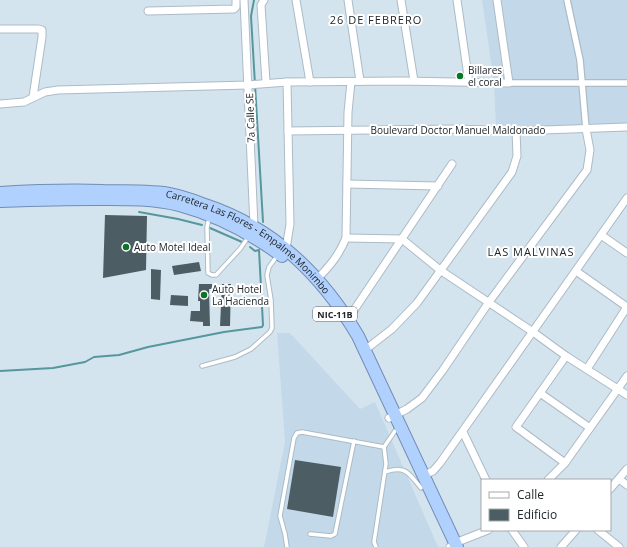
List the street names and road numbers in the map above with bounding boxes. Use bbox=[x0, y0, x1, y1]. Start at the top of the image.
street label: 7a Calle SE bbox=[242, 93, 258, 143]
street label: Boulevard Doctor Manuel Maldonado bbox=[370, 123, 546, 137]
street label: Carretera Las Flores - Empalme Monimbo bbox=[165, 186, 333, 297]
road number: NIC-11B bbox=[313, 307, 357, 321]

